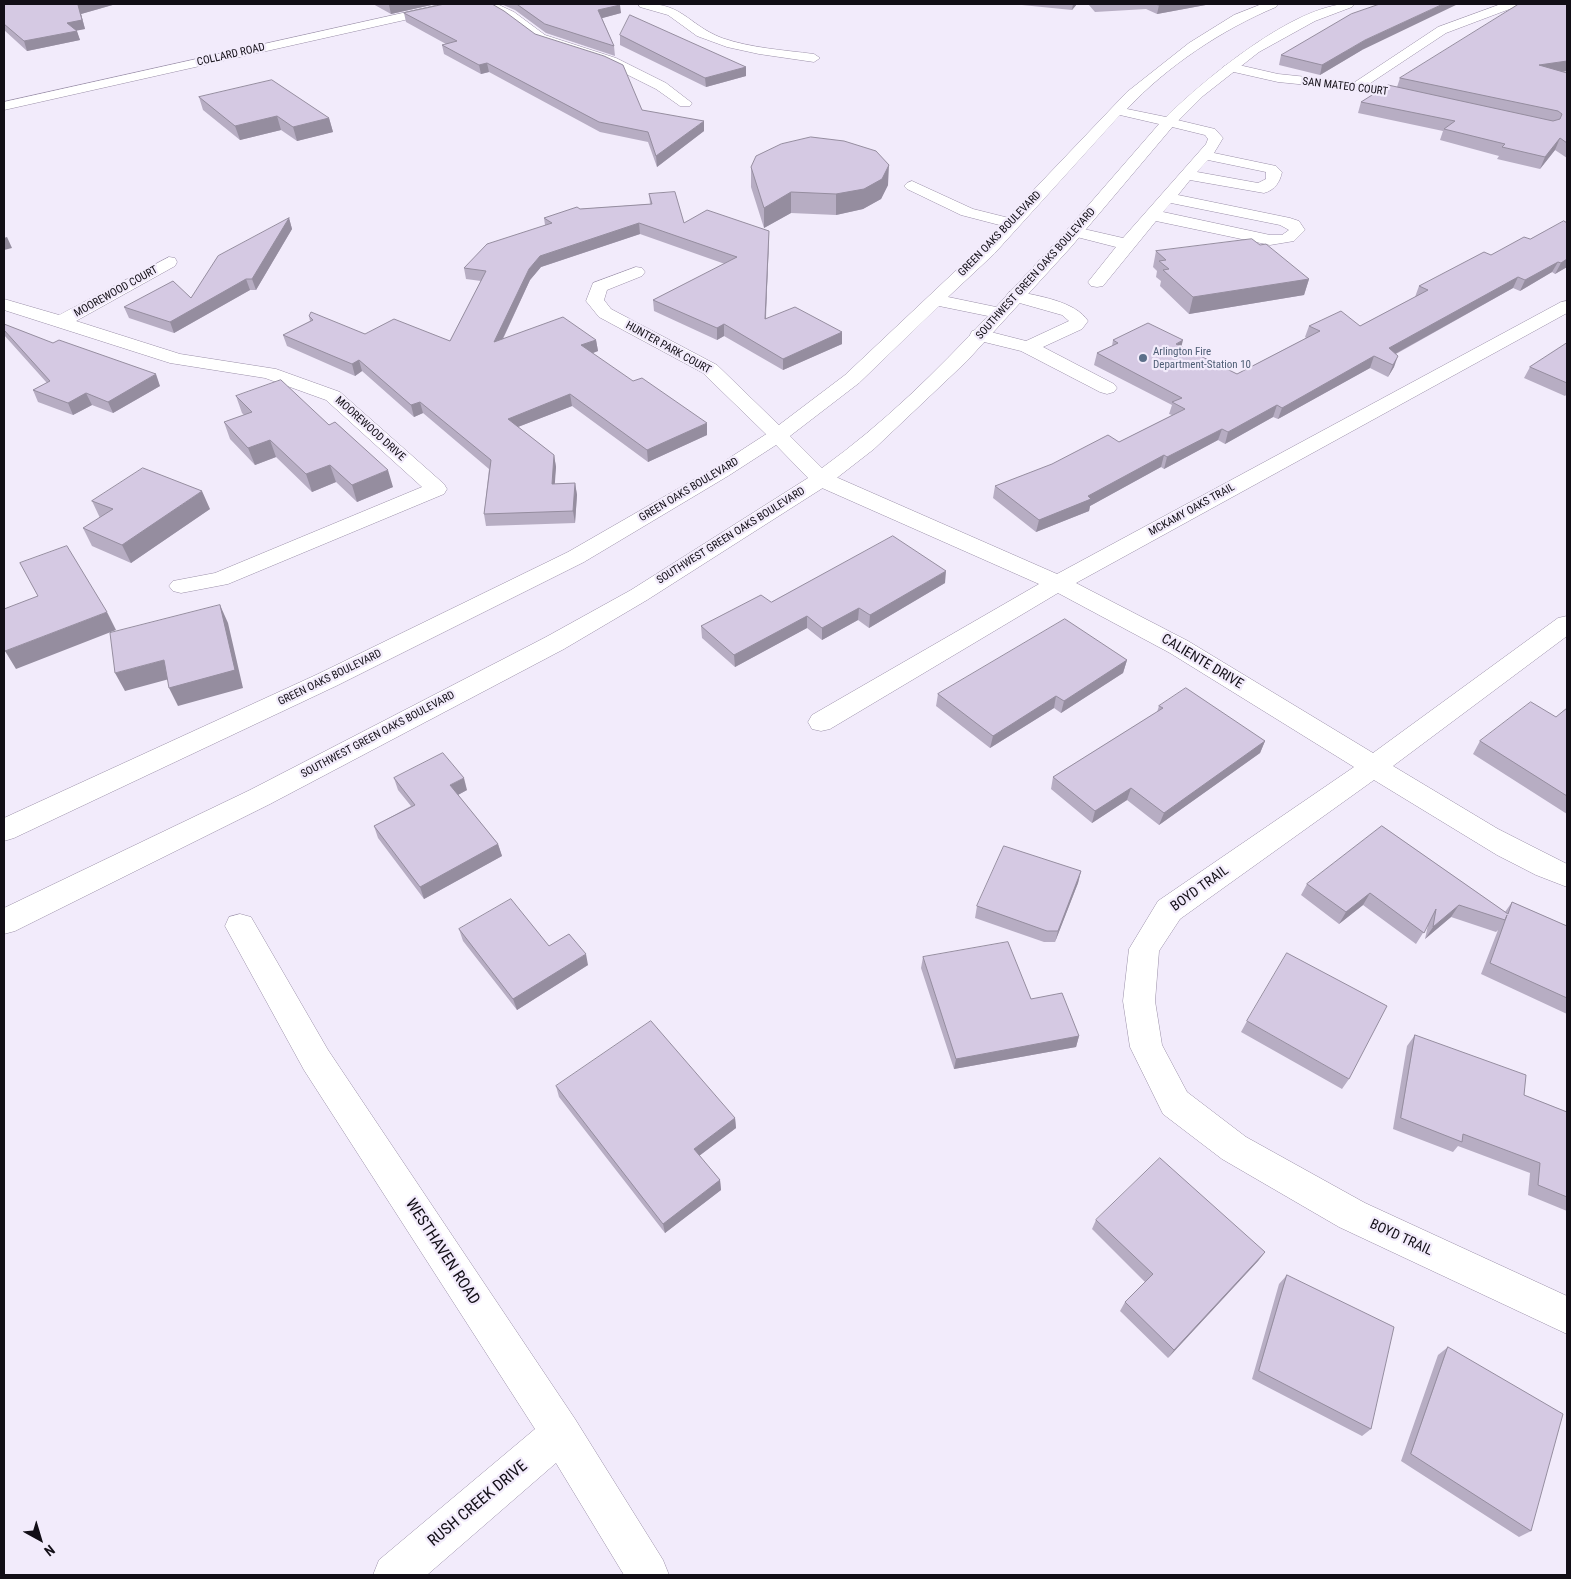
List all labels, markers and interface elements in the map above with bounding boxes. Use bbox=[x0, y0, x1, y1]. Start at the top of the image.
street label: COLLARD ROAD bbox=[196, 41, 266, 69]
street label: SAN MATEO COURT bbox=[1302, 75, 1388, 99]
street label: GREEN OAKS BOULEVARD bbox=[956, 189, 1044, 279]
street label: SOUTHWEST GREEN OAKS BOULEVARD bbox=[973, 206, 1099, 342]
street label: MOOREWOOD COURT bbox=[72, 264, 160, 320]
street label: HUNTER PARK COURT bbox=[623, 319, 713, 377]
place label: Arlington Fire Department-Station 10 bbox=[1153, 345, 1251, 371]
marker: Arlington Fire Department-Station 10 bbox=[1137, 352, 1149, 364]
street label: MOOREWOOD DRIVE bbox=[332, 394, 408, 464]
street label: GREEN OAKS BOULEVARD bbox=[637, 455, 741, 525]
street label: MCKAMY OAKS TRAIL bbox=[1147, 481, 1237, 539]
street label: SOUTHWEST GREEN OAKS BOULEVARD bbox=[654, 485, 808, 587]
street label: CALIENTE DRIVE bbox=[1158, 631, 1246, 693]
street label: GREEN OAKS BOULEVARD bbox=[276, 647, 384, 709]
street label: SOUTHWEST GREEN OAKS BOULEVARD bbox=[299, 689, 457, 781]
street label: BOYD TRAIL bbox=[1168, 862, 1232, 916]
street label: WESTHAVEN ROAD bbox=[401, 1196, 483, 1308]
street label: BOYD TRAIL bbox=[1367, 1216, 1435, 1260]
street label: RUSH CREEK DRIVE bbox=[424, 1457, 532, 1551]
north arrow bbox=[15, 1514, 65, 1564]
text: N bbox=[41, 1542, 58, 1560]

